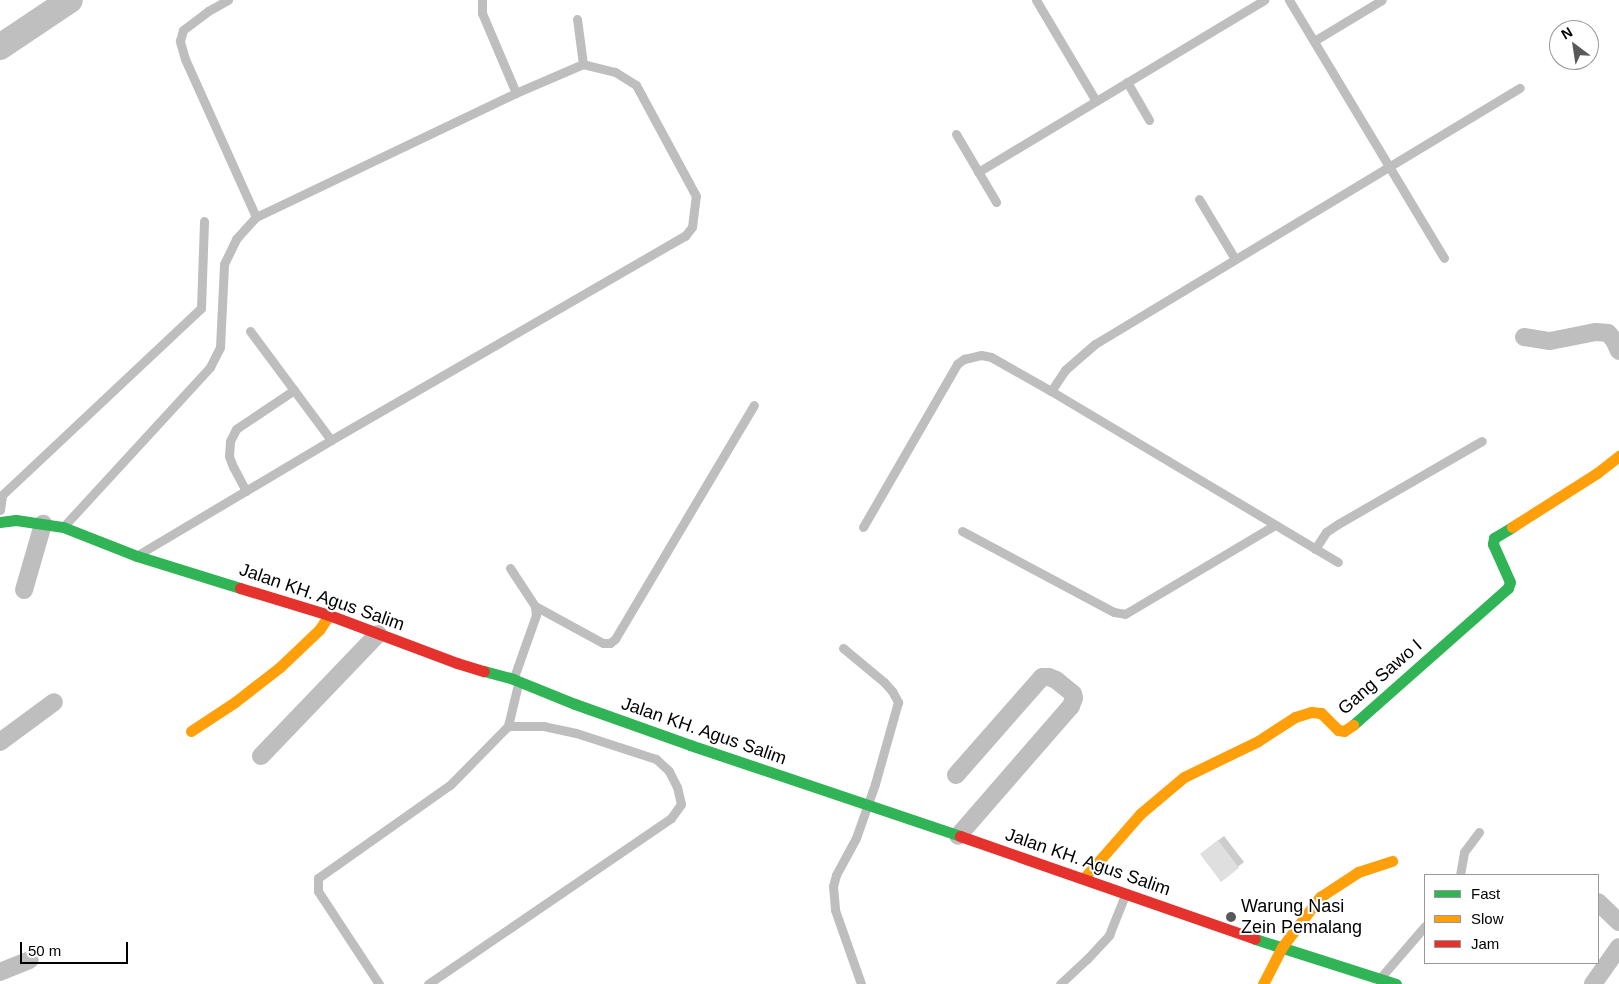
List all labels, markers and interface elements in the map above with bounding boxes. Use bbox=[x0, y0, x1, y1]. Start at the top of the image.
north arrow bbox=[1549, 20, 1599, 70]
text: N bbox=[1558, 24, 1575, 42]
street label: Jalan KH. Agus Salim bbox=[236, 558, 408, 636]
street label: Gang Sawo I bbox=[1334, 635, 1426, 719]
street label: Jalan KH. Agus Salim bbox=[618, 692, 790, 770]
street label: Jalan KH. Agus Salim bbox=[1002, 823, 1174, 901]
legend bbox=[1424, 874, 1599, 964]
text: Fast bbox=[1471, 885, 1500, 902]
place label: Warung Nasi Zein Pemalang bbox=[1241, 896, 1362, 939]
text: Slow bbox=[1471, 910, 1504, 927]
marker: Warung Nasi Zein Pemalang bbox=[1225, 911, 1237, 923]
scale bar bbox=[22, 932, 130, 964]
text: Jam bbox=[1471, 935, 1499, 952]
text: 50 m bbox=[28, 942, 61, 959]

